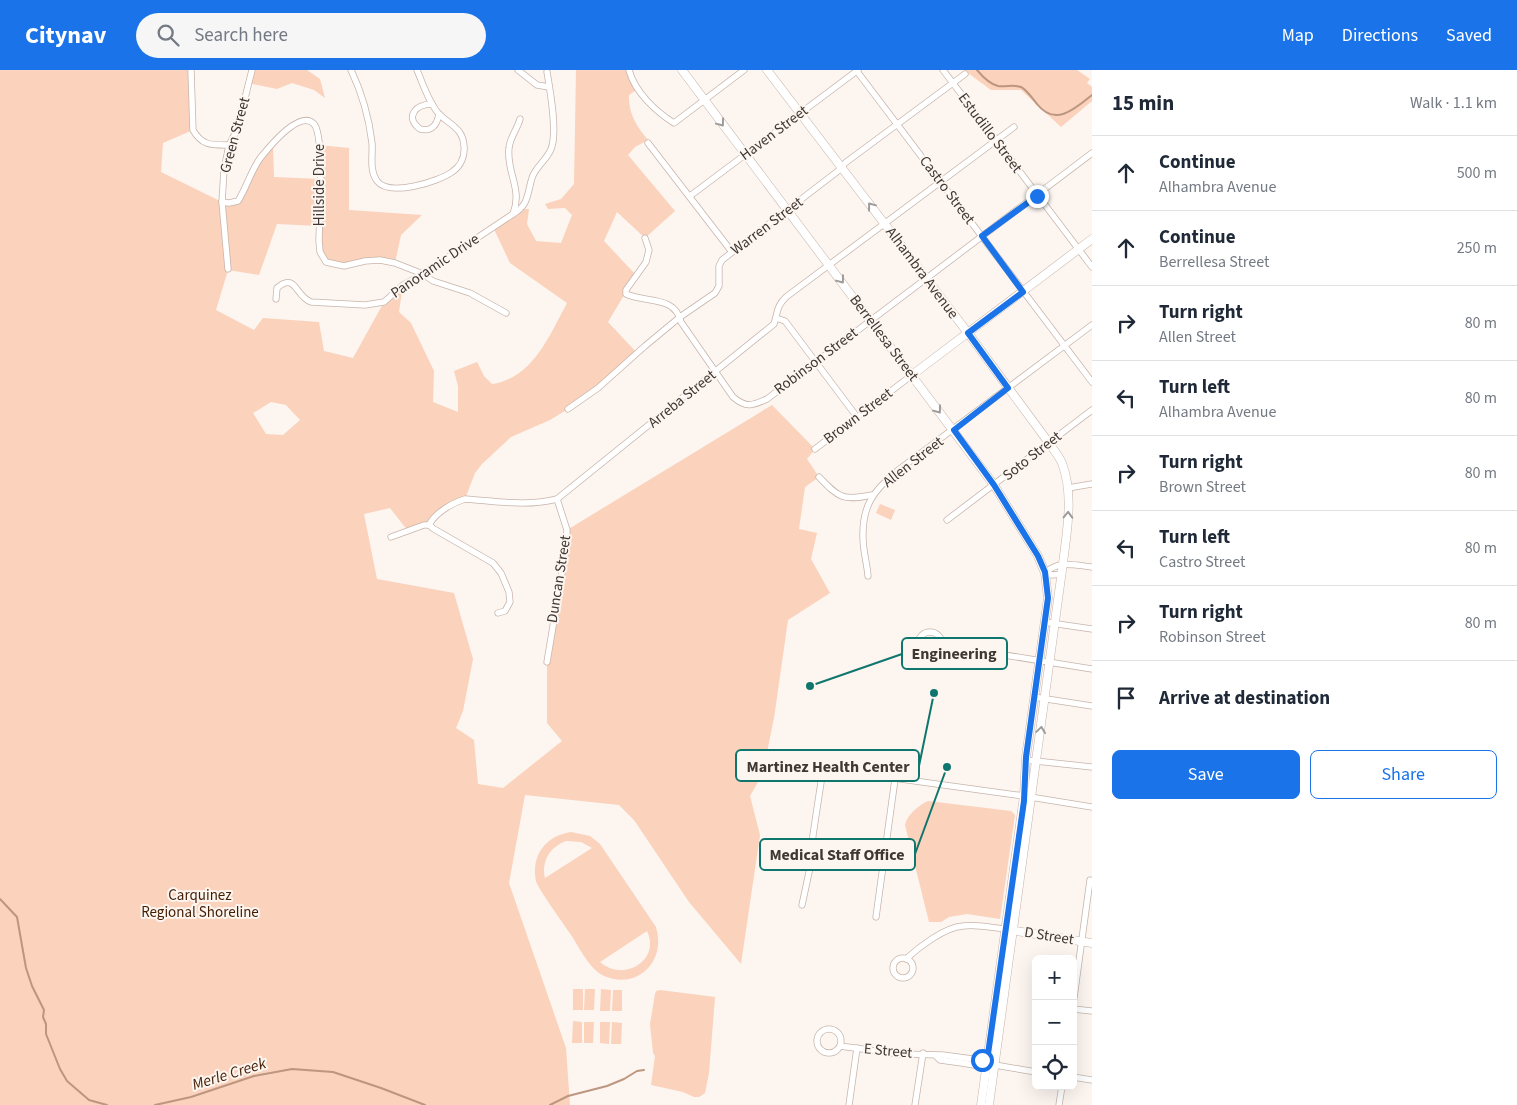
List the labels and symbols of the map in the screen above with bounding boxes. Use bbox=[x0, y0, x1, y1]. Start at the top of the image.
street label: Estudillo Street bbox=[953, 89, 1027, 177]
street label: Green Street bbox=[215, 95, 255, 175]
street label: Haven Street bbox=[736, 100, 812, 166]
one-way arrow bbox=[715, 117, 724, 127]
street label: Hillside Drive bbox=[309, 144, 330, 226]
street label: Castro Street bbox=[914, 151, 980, 229]
route end bbox=[1026, 185, 1049, 208]
street label: Warren Street bbox=[727, 192, 807, 260]
one-way arrow bbox=[868, 202, 877, 212]
street label: Alhambra Avenue bbox=[880, 223, 964, 323]
street label: Panoramic Drive bbox=[387, 229, 483, 303]
one-way arrow bbox=[835, 274, 843, 283]
street label: Berrellesa Street bbox=[844, 290, 924, 386]
street label: Robinson Street bbox=[770, 323, 862, 399]
street label: Arreba Street bbox=[643, 365, 721, 433]
street label: Brown Street bbox=[819, 383, 897, 449]
one-way arrow bbox=[933, 404, 941, 413]
street label: Soto Street bbox=[998, 426, 1066, 486]
street label: Allen Street bbox=[878, 432, 948, 492]
one-way arrow bbox=[1063, 511, 1073, 518]
street label: Duncan Street bbox=[542, 534, 576, 624]
callout: Engineering bbox=[902, 638, 1007, 669]
text: Engineering bbox=[911, 643, 997, 665]
one-way arrow bbox=[1036, 726, 1046, 734]
callout: Martinez Health Center bbox=[736, 750, 919, 781]
text: Martinez Health Center bbox=[746, 756, 910, 778]
callout: Medical Staff Office bbox=[760, 839, 915, 870]
text: Medical Staff Office bbox=[769, 844, 905, 866]
park label: Carquinez Regional Shoreline bbox=[141, 885, 259, 923]
street label: D Street bbox=[1023, 922, 1075, 950]
street label: E Street bbox=[863, 1038, 913, 1064]
route start bbox=[971, 1049, 994, 1072]
water label: Merle Creek bbox=[189, 1052, 269, 1096]

